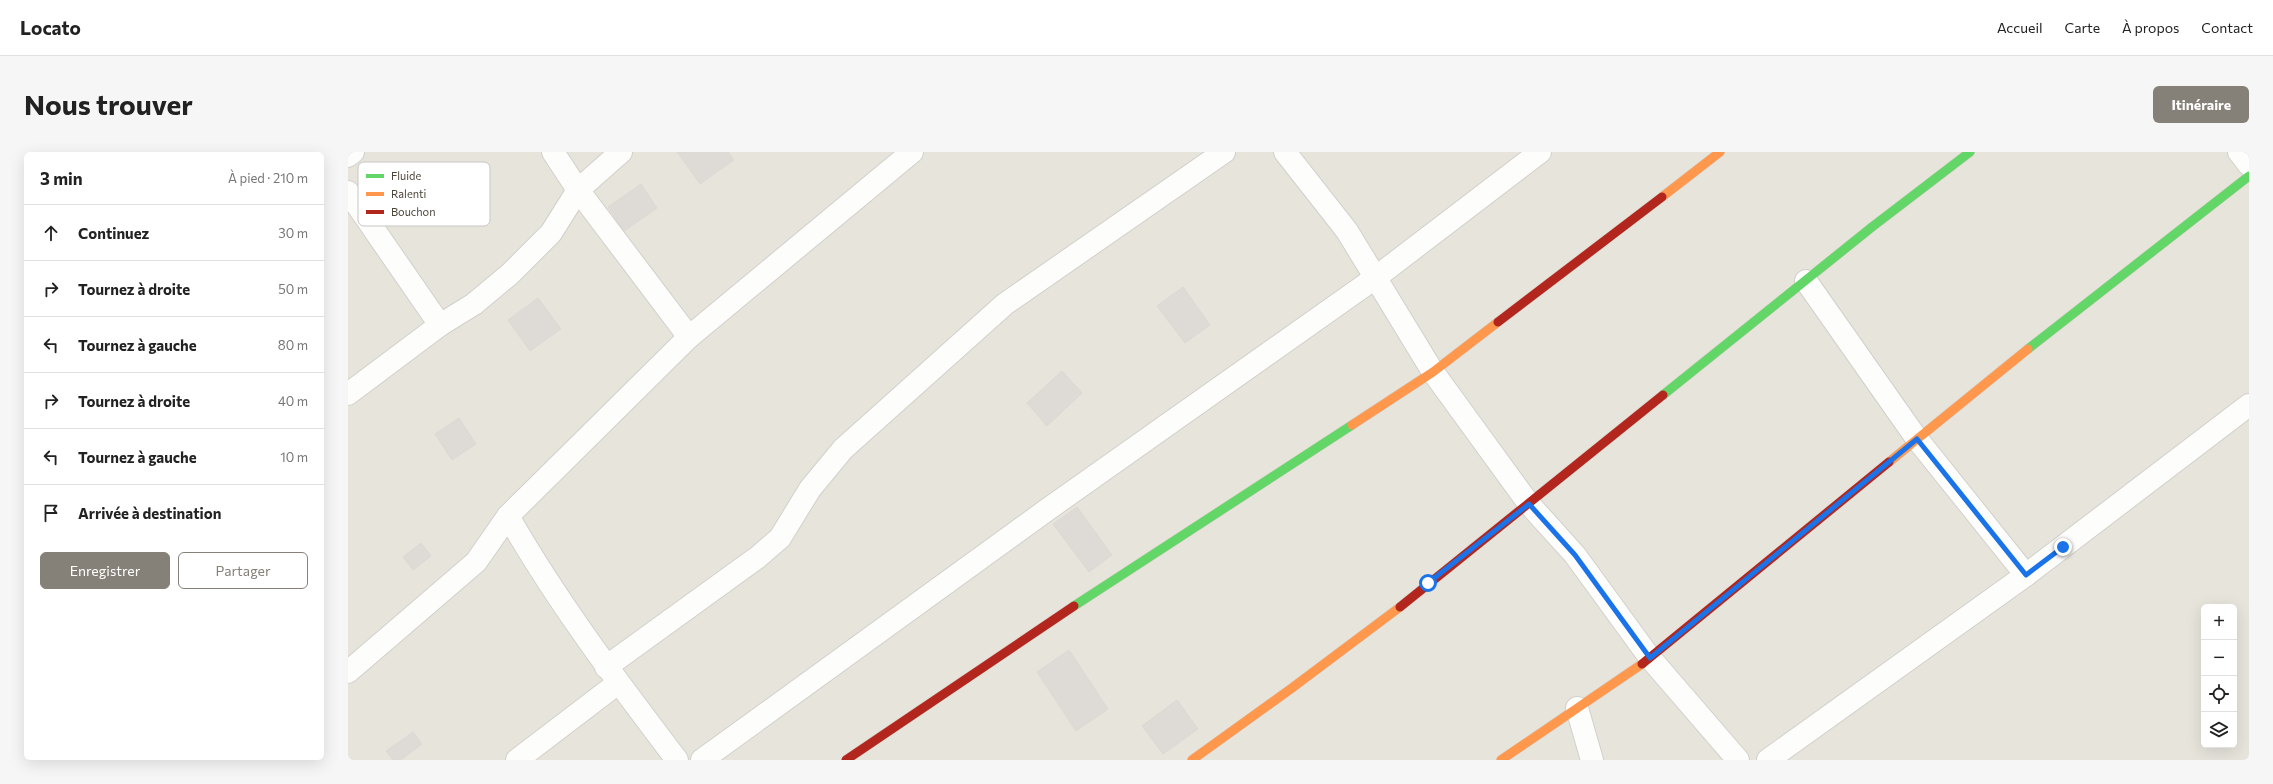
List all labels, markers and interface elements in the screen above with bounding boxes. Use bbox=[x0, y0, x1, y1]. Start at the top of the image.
text: Locato bbox=[20, 16, 81, 39]
text: Accueil bbox=[1997, 19, 2043, 36]
text: Carte bbox=[2065, 19, 2100, 36]
text: À propos bbox=[2122, 19, 2179, 36]
text: Contact bbox=[2201, 19, 2253, 36]
button: Itinéraire bbox=[2153, 86, 2249, 123]
text: Nous trouver bbox=[24, 87, 193, 121]
legend bbox=[358, 162, 490, 226]
text: 3 min bbox=[40, 168, 83, 189]
text: Fluide bbox=[391, 169, 421, 182]
text: À pied · 210 m bbox=[228, 170, 308, 186]
text: Ralenti bbox=[391, 187, 427, 200]
text: Bouchon bbox=[391, 205, 435, 218]
icon: ahead bbox=[40, 222, 62, 244]
text: Continuez bbox=[78, 224, 149, 242]
text: 30 m bbox=[278, 225, 308, 241]
icon: right bbox=[40, 278, 62, 300]
text: Tournez à droite bbox=[78, 280, 190, 298]
text: 50 m bbox=[278, 281, 308, 297]
icon: left bbox=[40, 334, 62, 356]
text: Tournez à gauche bbox=[78, 336, 197, 354]
text: 80 m bbox=[278, 337, 308, 353]
icon: right bbox=[40, 390, 62, 412]
text: Tournez à droite bbox=[78, 392, 190, 410]
text: 40 m bbox=[278, 393, 308, 409]
icon: left bbox=[40, 446, 62, 468]
text: Tournez à gauche bbox=[78, 448, 197, 466]
text: 10 m bbox=[280, 449, 308, 465]
icon: arrive bbox=[40, 502, 62, 524]
text: Arrivée à destination bbox=[78, 504, 221, 522]
route end bbox=[2054, 538, 2072, 556]
button: Enregistrer bbox=[40, 552, 170, 589]
button: Partager bbox=[178, 552, 308, 589]
route start bbox=[1419, 574, 1437, 592]
map controls bbox=[2201, 604, 2237, 748]
button: + bbox=[2201, 604, 2237, 640]
button: − bbox=[2201, 640, 2237, 676]
button: locate bbox=[2201, 676, 2237, 712]
button: layers bbox=[2201, 712, 2237, 748]

